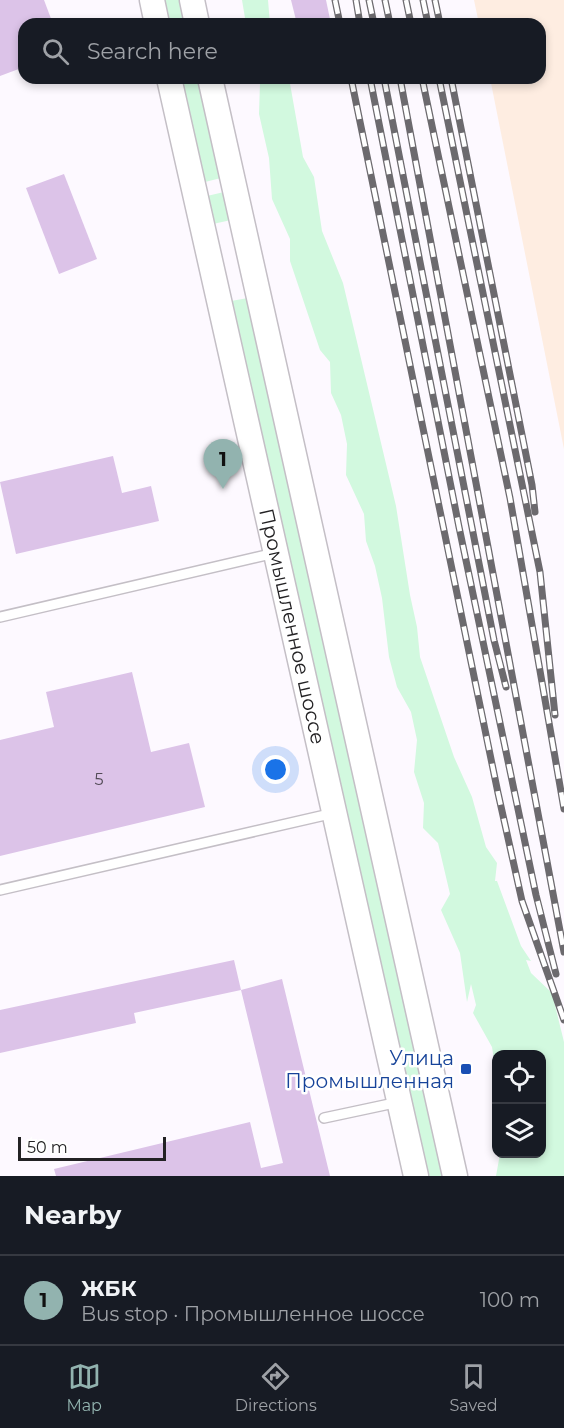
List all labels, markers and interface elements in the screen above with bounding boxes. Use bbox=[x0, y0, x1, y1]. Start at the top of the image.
search box bbox=[18, 18, 546, 84]
icon: search bbox=[39, 35, 72, 68]
text: Search here bbox=[87, 38, 218, 65]
pin: 1 bbox=[204, 440, 242, 489]
street label: Промышленное шоссе bbox=[254, 506, 331, 747]
your location bbox=[261, 755, 290, 784]
house number: 5 bbox=[94, 770, 104, 789]
place label: Улица Промышленная bbox=[285, 1046, 454, 1093]
map controls bbox=[492, 1050, 546, 1158]
button: locate bbox=[492, 1050, 546, 1104]
marker: Улица Промышленная bbox=[459, 1062, 473, 1076]
button: layers bbox=[492, 1104, 546, 1158]
scale bar bbox=[18, 1134, 166, 1162]
text: 50 m bbox=[27, 1138, 68, 1157]
text: Nearby bbox=[24, 1199, 121, 1231]
text: ЖБК bbox=[81, 1275, 137, 1302]
text: 1 bbox=[40, 1288, 47, 1312]
text: 100 m bbox=[480, 1288, 540, 1312]
text: Bus stop · Промышленное шоссе bbox=[81, 1302, 425, 1326]
tab: Map bbox=[66, 1360, 102, 1415]
tab: Directions bbox=[235, 1360, 317, 1415]
tab: Saved bbox=[450, 1360, 498, 1415]

